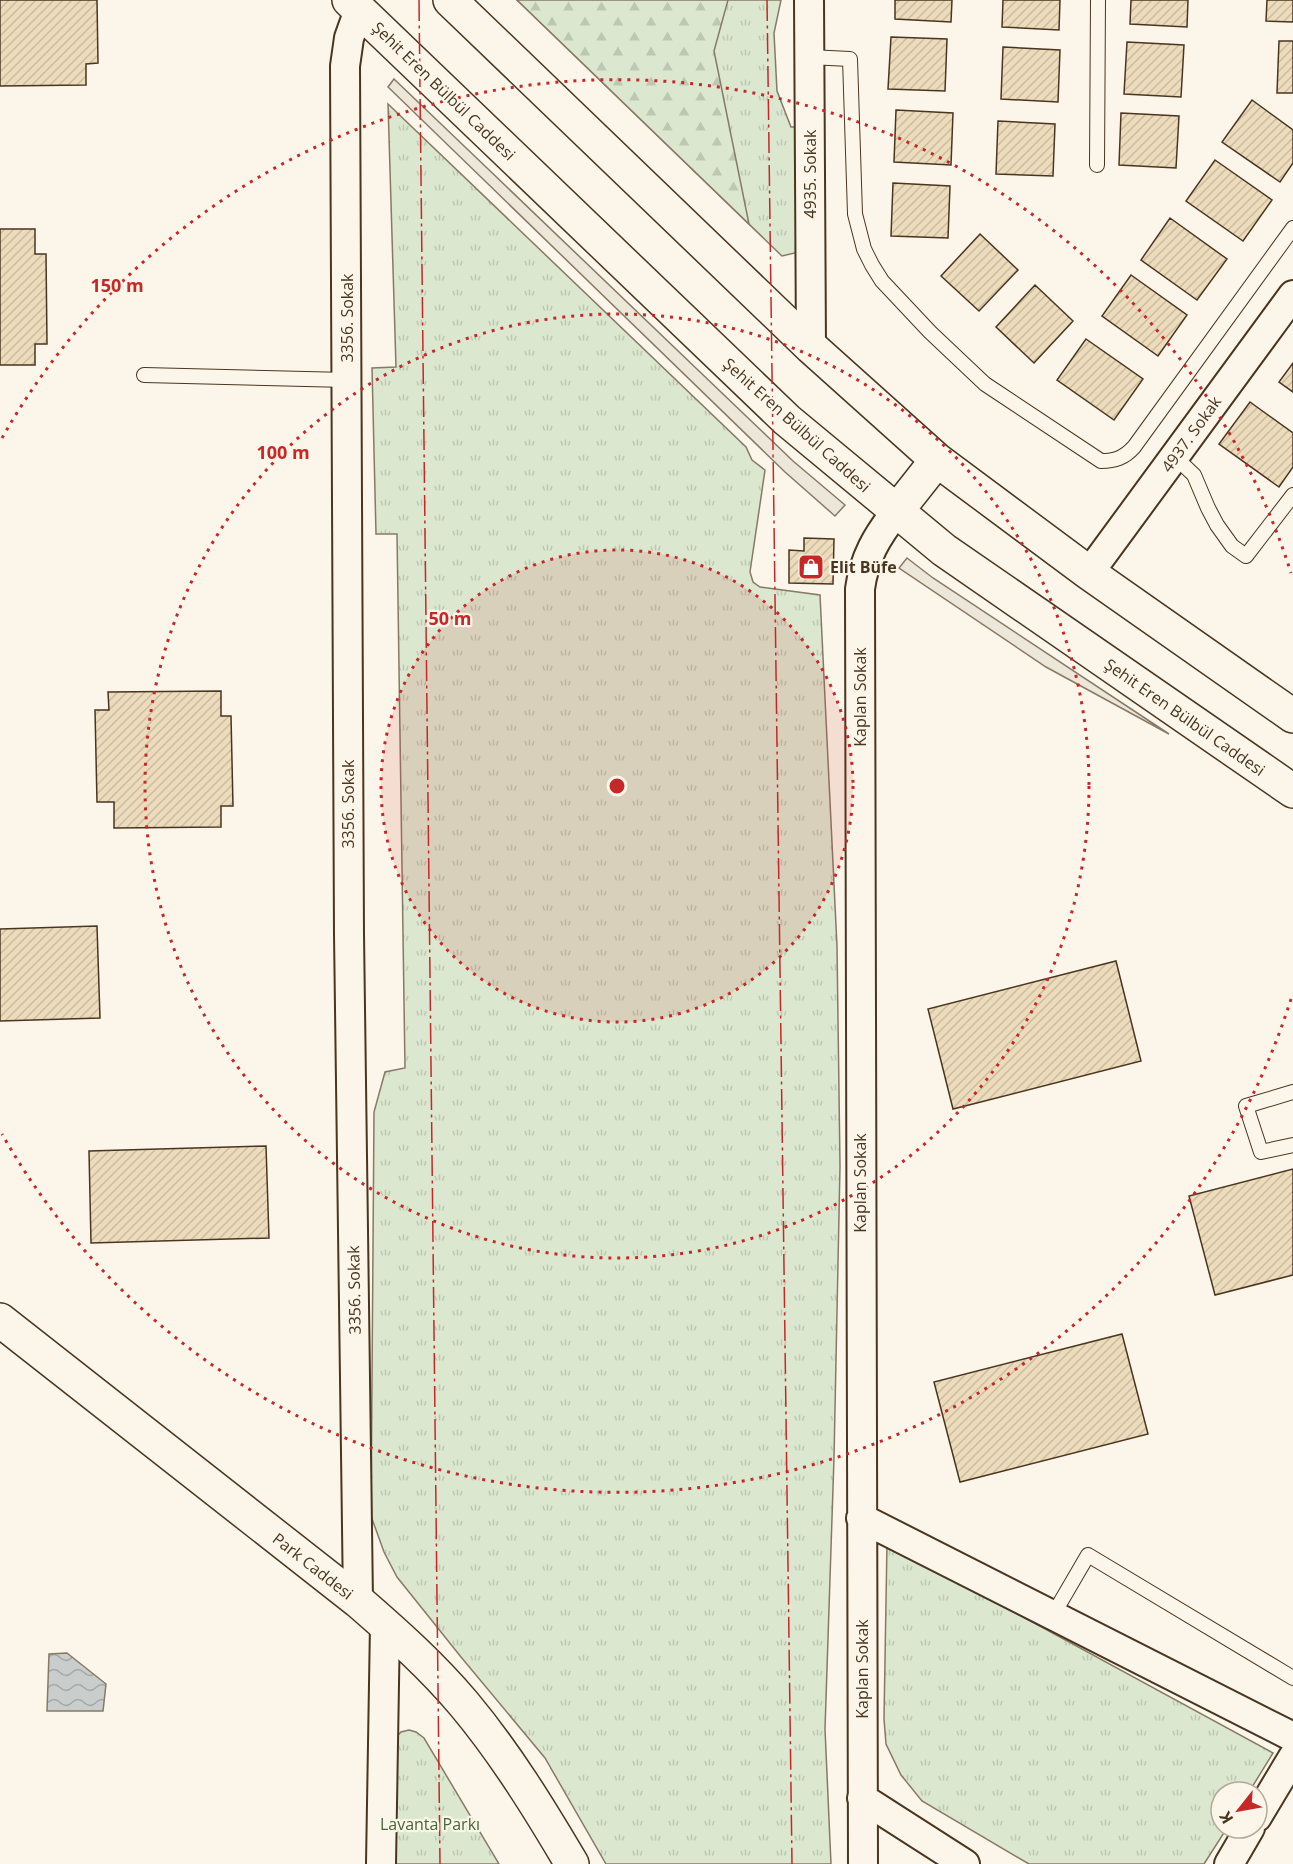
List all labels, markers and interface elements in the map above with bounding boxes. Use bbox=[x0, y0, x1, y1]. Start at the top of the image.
street label: Şehit Eren Bülbül Caddesi bbox=[368, 17, 520, 165]
street label: 4935. Sokak bbox=[799, 129, 821, 219]
text: 150 m bbox=[90, 273, 144, 297]
street label: 3356. Sokak bbox=[336, 273, 358, 363]
street label: Şehit Eren Bülbül Caddesi bbox=[719, 353, 875, 497]
street label: 4937. Sokak bbox=[1156, 391, 1226, 476]
text: 100 m bbox=[256, 440, 310, 464]
shop icon: Elit Büfe bbox=[796, 552, 826, 582]
place label: Elit Büfe bbox=[830, 556, 897, 578]
text: 50 m bbox=[429, 606, 471, 630]
street label: Kaplan Sokak bbox=[849, 647, 871, 747]
street label: Şehit Eren Bülbül Caddesi bbox=[1100, 653, 1270, 781]
street label: 3356. Sokak bbox=[337, 759, 359, 849]
centre of rings bbox=[607, 776, 627, 796]
street label: Kaplan Sokak bbox=[849, 1133, 871, 1233]
street label: 3356. Sokak bbox=[342, 1245, 366, 1335]
street label: Park Caddesi bbox=[268, 1528, 358, 1604]
street label: Kaplan Sokak bbox=[851, 1619, 873, 1719]
north arrow bbox=[1209, 1780, 1269, 1840]
text: K bbox=[1214, 1807, 1238, 1828]
park label: Lavanta Parkı bbox=[380, 1813, 480, 1835]

